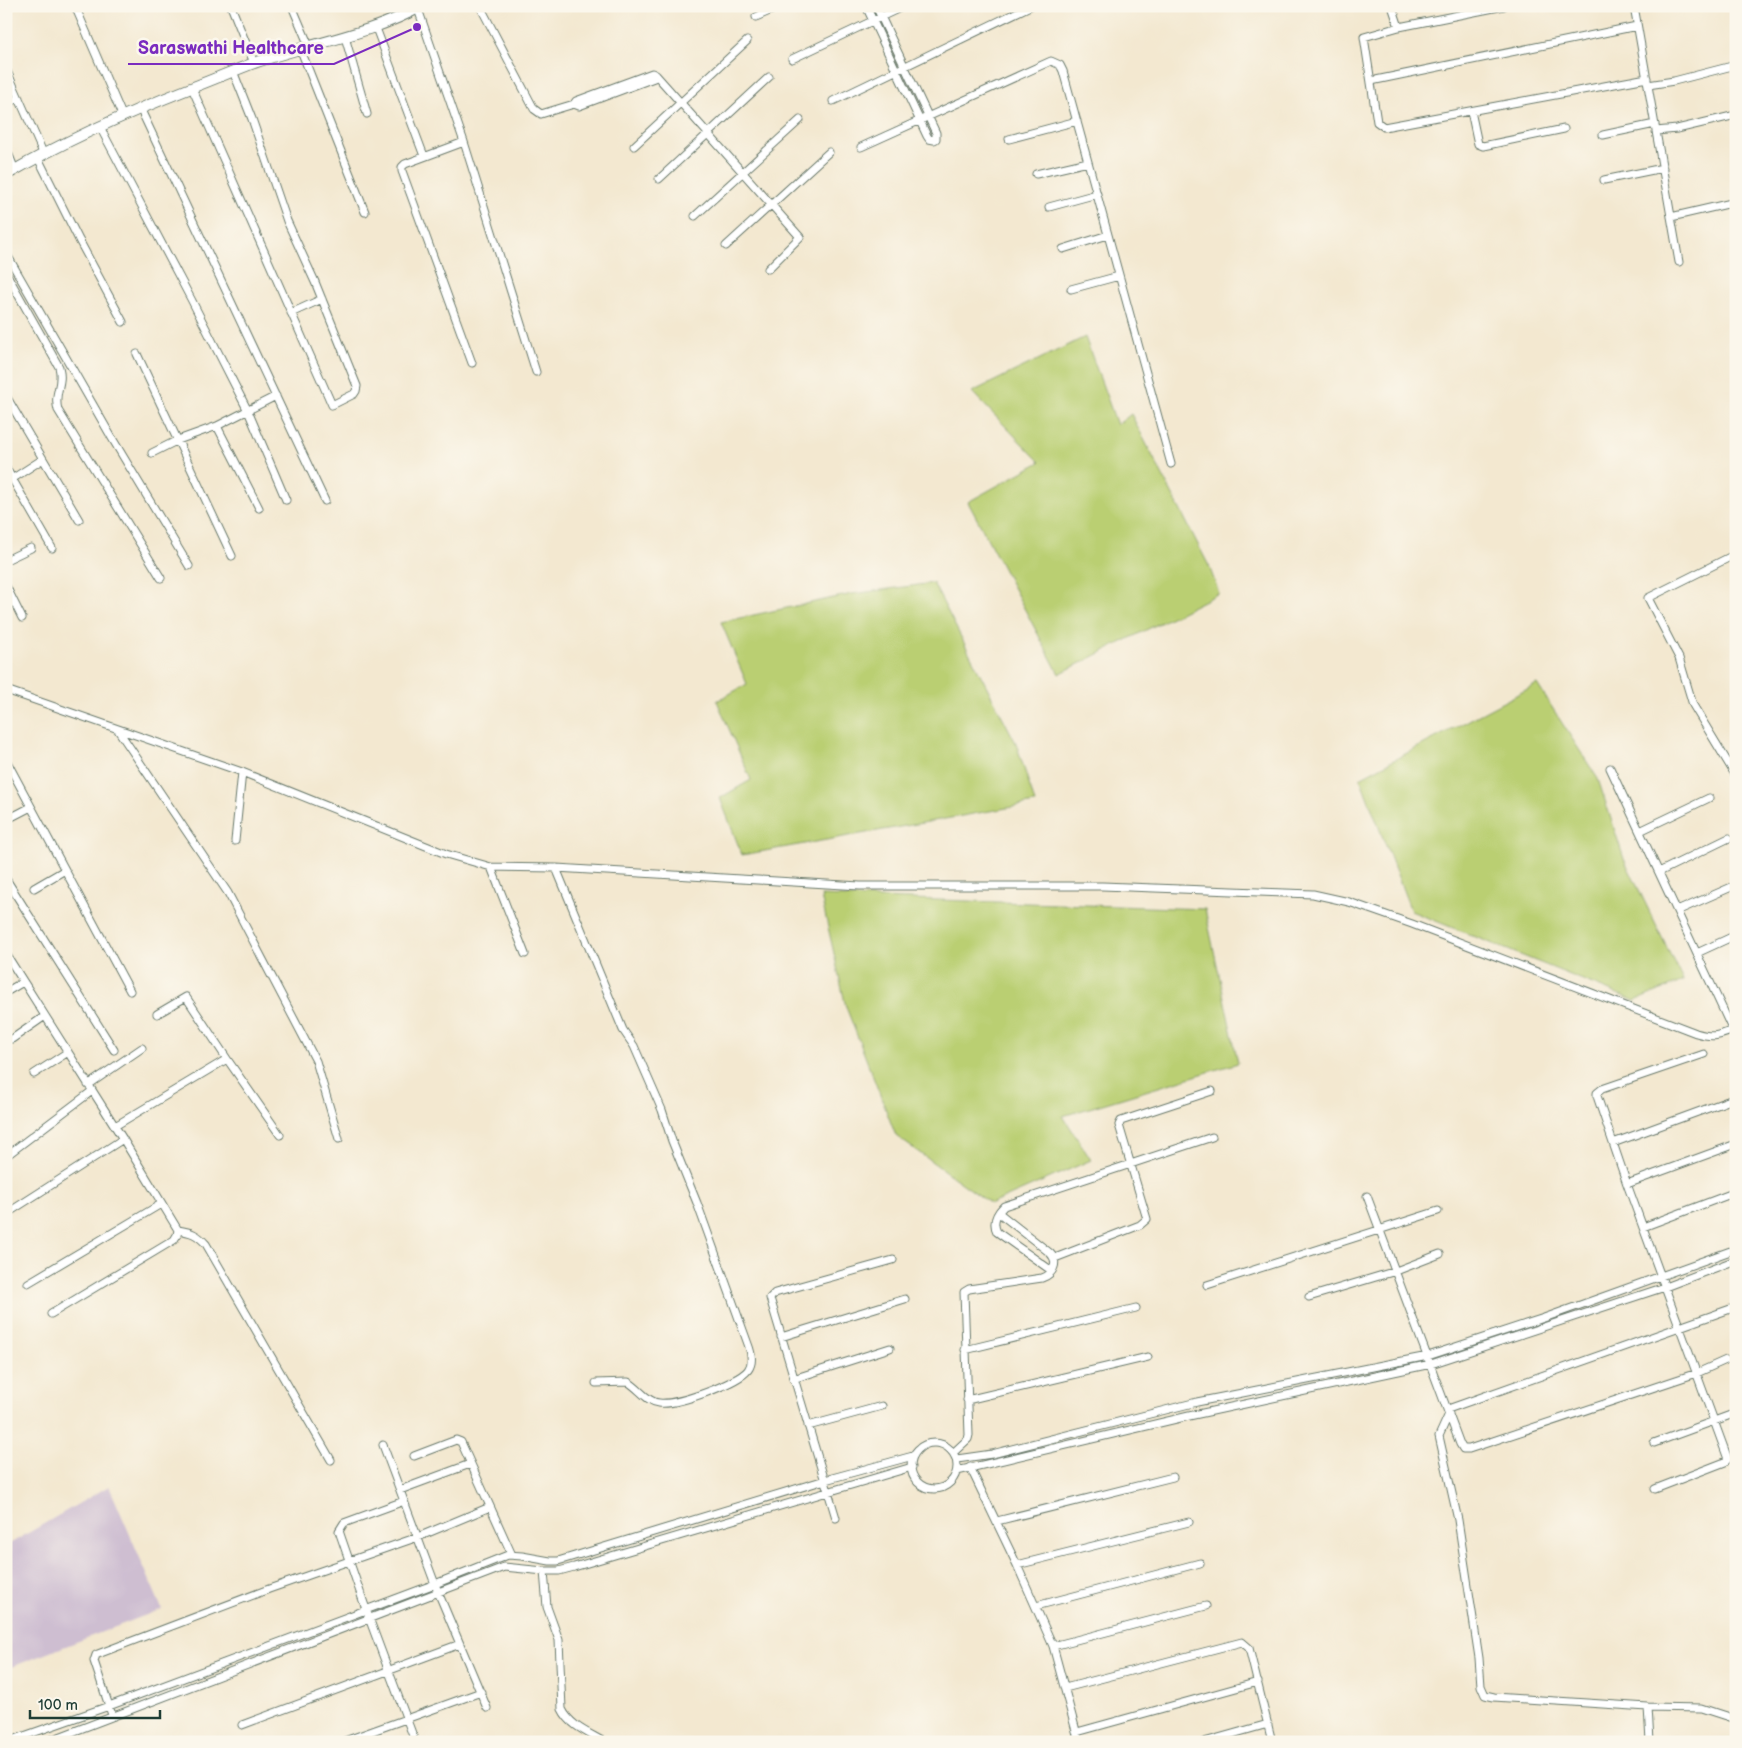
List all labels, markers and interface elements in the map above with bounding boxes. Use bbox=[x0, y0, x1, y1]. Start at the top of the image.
callout: Saraswathi Healthcare bbox=[128, 31, 334, 64]
text: Saraswathi Healthcare bbox=[138, 38, 324, 59]
scale bar bbox=[30, 1688, 160, 1720]
text: 100 m bbox=[38, 1696, 78, 1715]

